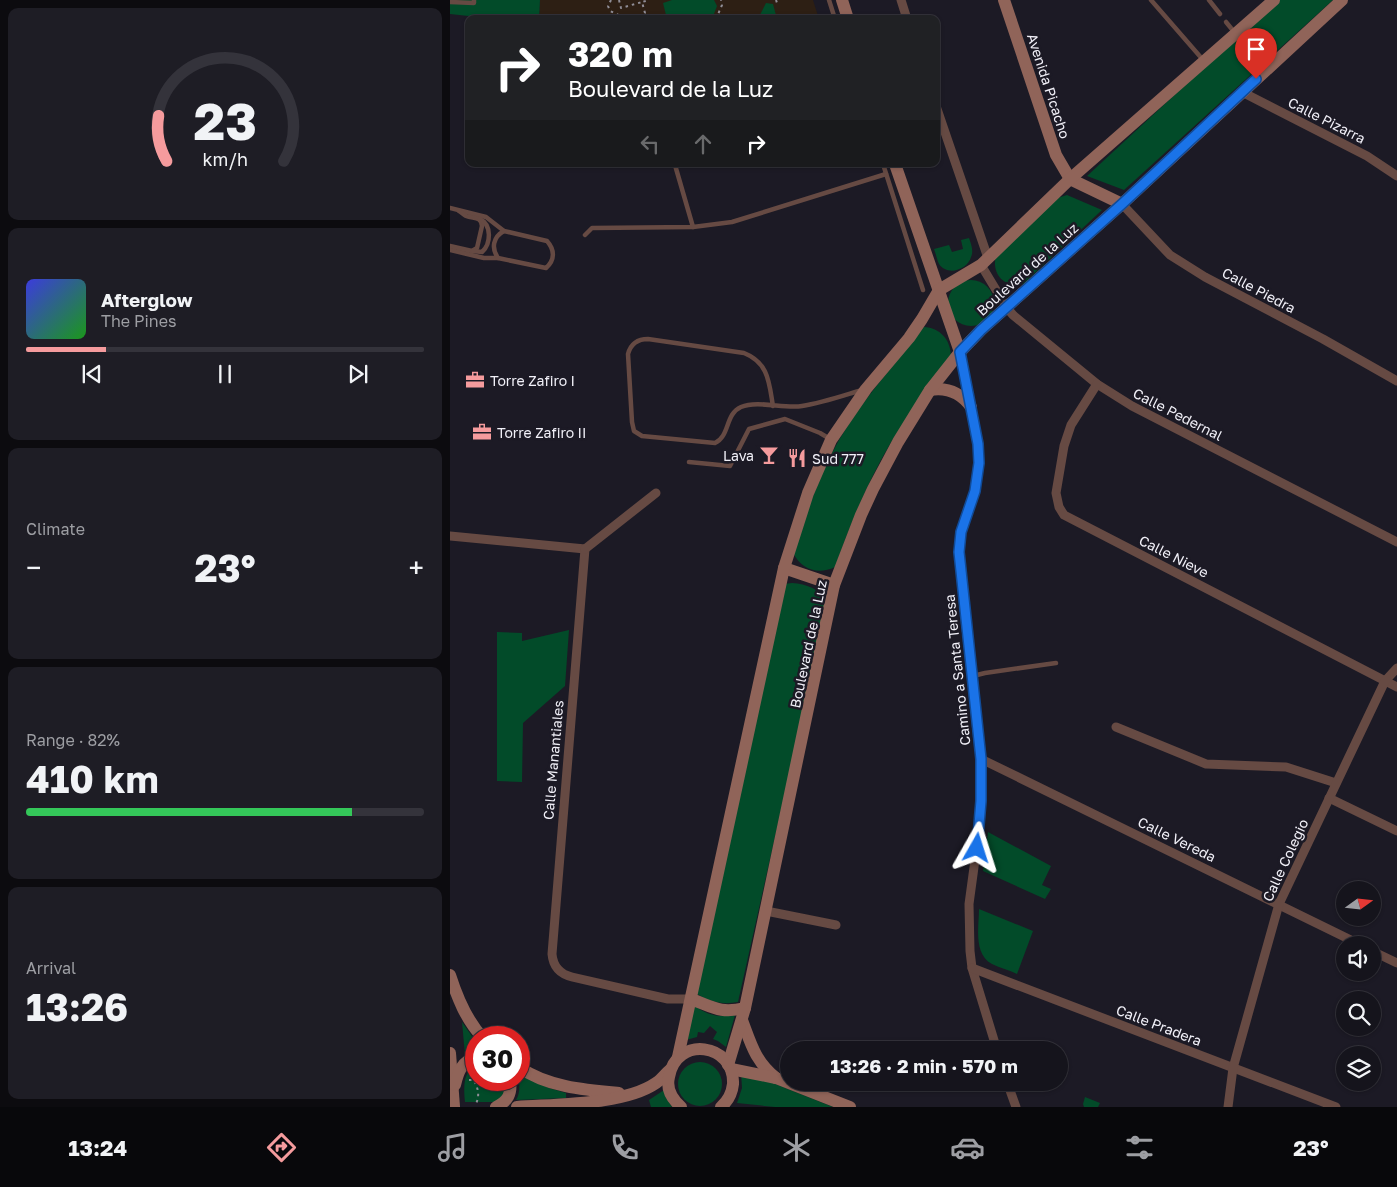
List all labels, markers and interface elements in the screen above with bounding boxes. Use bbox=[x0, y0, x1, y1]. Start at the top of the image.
pin bbox=[1235, 28, 1277, 79]
street label: Avenida Picacho bbox=[1024, 31, 1074, 141]
text: 320 m bbox=[568, 33, 673, 75]
icon: right bbox=[485, 35, 550, 100]
icon: arrive bbox=[1242, 35, 1270, 63]
text: Boulevard de la Luz bbox=[568, 75, 773, 102]
text: 23 bbox=[193, 89, 257, 151]
street label: Calle Pizarra bbox=[1285, 93, 1369, 147]
icon: left bbox=[636, 130, 664, 158]
icon: ahead bbox=[689, 130, 717, 158]
icon: right bbox=[742, 130, 770, 158]
text: km/h bbox=[202, 148, 248, 170]
street label: Boulevard de la Luz bbox=[973, 219, 1081, 319]
street label: Calle Piedra bbox=[1219, 264, 1299, 316]
text: Afterglow bbox=[101, 288, 192, 311]
text: The Pines bbox=[101, 311, 176, 331]
icon: previous bbox=[78, 360, 106, 388]
icon: pause bbox=[211, 360, 239, 388]
icon: next bbox=[344, 360, 372, 388]
office icon: Torre Zafiro I bbox=[464, 369, 486, 391]
place label: Torre Zafiro I bbox=[490, 372, 575, 389]
street label: Calle Pedernal bbox=[1130, 384, 1226, 444]
office icon: Torre Zafiro II bbox=[471, 421, 493, 443]
place label: Torre Zafiro II bbox=[497, 424, 586, 441]
bar icon: Lava bbox=[758, 444, 780, 466]
place label: Lava bbox=[723, 447, 754, 464]
restaurant icon: Sud 777 bbox=[786, 447, 808, 469]
place label: Sud 777 bbox=[812, 450, 864, 467]
text: Climate bbox=[26, 519, 85, 539]
street label: Calle Nieve bbox=[1136, 531, 1212, 581]
text: 23° bbox=[194, 545, 256, 590]
text: − bbox=[26, 551, 41, 584]
text: + bbox=[409, 551, 424, 584]
street label: Boulevard de la Luz bbox=[786, 578, 830, 710]
street label: Camino a Santa Teresa bbox=[941, 593, 973, 747]
street label: Calle Manantiales bbox=[539, 700, 567, 820]
text: Range · 82% bbox=[26, 730, 120, 750]
text: 410 km bbox=[26, 756, 159, 801]
street label: Calle Vereda bbox=[1135, 813, 1219, 865]
street label: Calle Colegio bbox=[1258, 816, 1312, 904]
position arrow bbox=[950, 821, 1002, 873]
north arrow bbox=[1336, 881, 1381, 926]
map controls bbox=[1336, 881, 1381, 1091]
button: sound bbox=[1336, 936, 1381, 981]
text: Arrival bbox=[26, 958, 76, 978]
text: 13:26 bbox=[26, 984, 128, 1029]
button: search bbox=[1336, 991, 1381, 1036]
street label: Calle Pradera bbox=[1114, 1001, 1204, 1049]
speed limit sign: 30 bbox=[465, 1026, 530, 1091]
button: layers bbox=[1336, 1046, 1381, 1091]
text: 13:26 · 2 min · 570 m bbox=[830, 1054, 1018, 1077]
icon: directions bbox=[264, 1130, 299, 1165]
icon: music bbox=[435, 1130, 470, 1165]
icon: phone bbox=[607, 1130, 642, 1165]
icon: climate bbox=[779, 1130, 814, 1165]
icon: car bbox=[950, 1130, 985, 1165]
icon: filters bbox=[1122, 1130, 1157, 1165]
text: 13:24 bbox=[68, 1134, 127, 1161]
text: 23° bbox=[1293, 1134, 1329, 1161]

